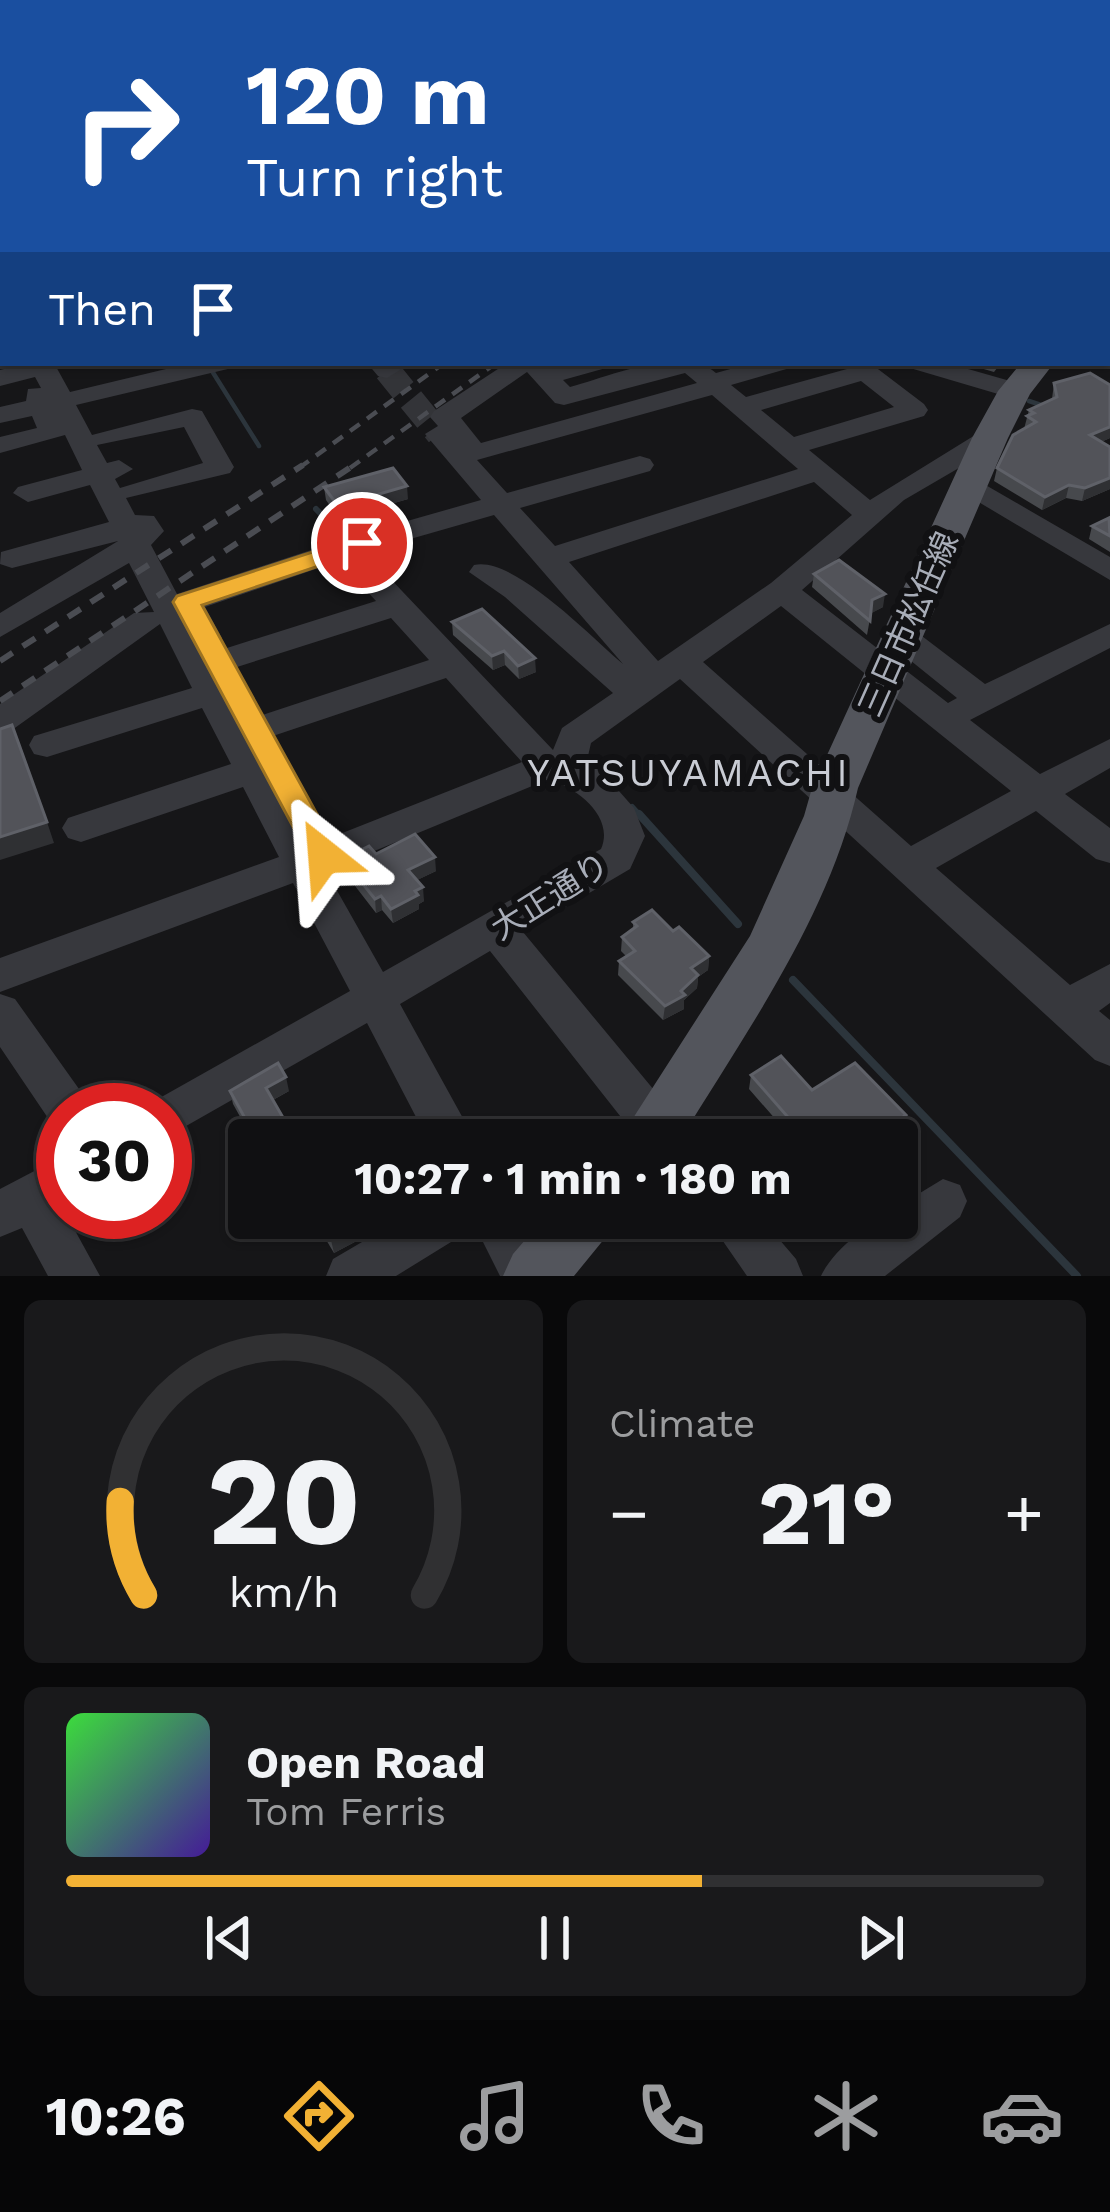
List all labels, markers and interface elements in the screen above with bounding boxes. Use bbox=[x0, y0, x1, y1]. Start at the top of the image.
text: 120 m bbox=[246, 46, 489, 144]
icon: right bbox=[48, 48, 204, 204]
text: Turn right bbox=[246, 146, 503, 209]
icon: arrive bbox=[180, 276, 246, 342]
text: Then bbox=[48, 283, 156, 336]
pin bbox=[311, 492, 413, 594]
icon: arrive bbox=[329, 510, 395, 576]
street label: 三日市松任線 bbox=[850, 526, 966, 722]
district label: YATSUYAMACHI bbox=[527, 750, 851, 795]
position arrow bbox=[261, 793, 387, 919]
street label: 大正通り bbox=[484, 844, 616, 948]
speed limit sign: 30 bbox=[36, 1083, 192, 1239]
text: 10:27 · 1 min · 180 m bbox=[354, 1152, 792, 1205]
text: Climate bbox=[609, 1401, 755, 1446]
text: 20 bbox=[206, 1428, 361, 1574]
text: 21° bbox=[758, 1460, 895, 1566]
text: − bbox=[609, 1475, 649, 1552]
text: + bbox=[1004, 1475, 1044, 1552]
text: km/h bbox=[228, 1566, 339, 1616]
text: Open Road bbox=[246, 1736, 486, 1789]
text: Tom Ferris bbox=[246, 1789, 446, 1834]
icon: previous bbox=[196, 1905, 262, 1971]
icon: pause bbox=[522, 1905, 588, 1971]
icon: next bbox=[848, 1905, 914, 1971]
icon: directions bbox=[277, 2074, 361, 2158]
icon: music bbox=[453, 2074, 537, 2158]
icon: phone bbox=[629, 2074, 713, 2158]
icon: climate bbox=[804, 2074, 888, 2158]
icon: car bbox=[980, 2074, 1064, 2158]
text: 10:26 bbox=[46, 2085, 186, 2148]

